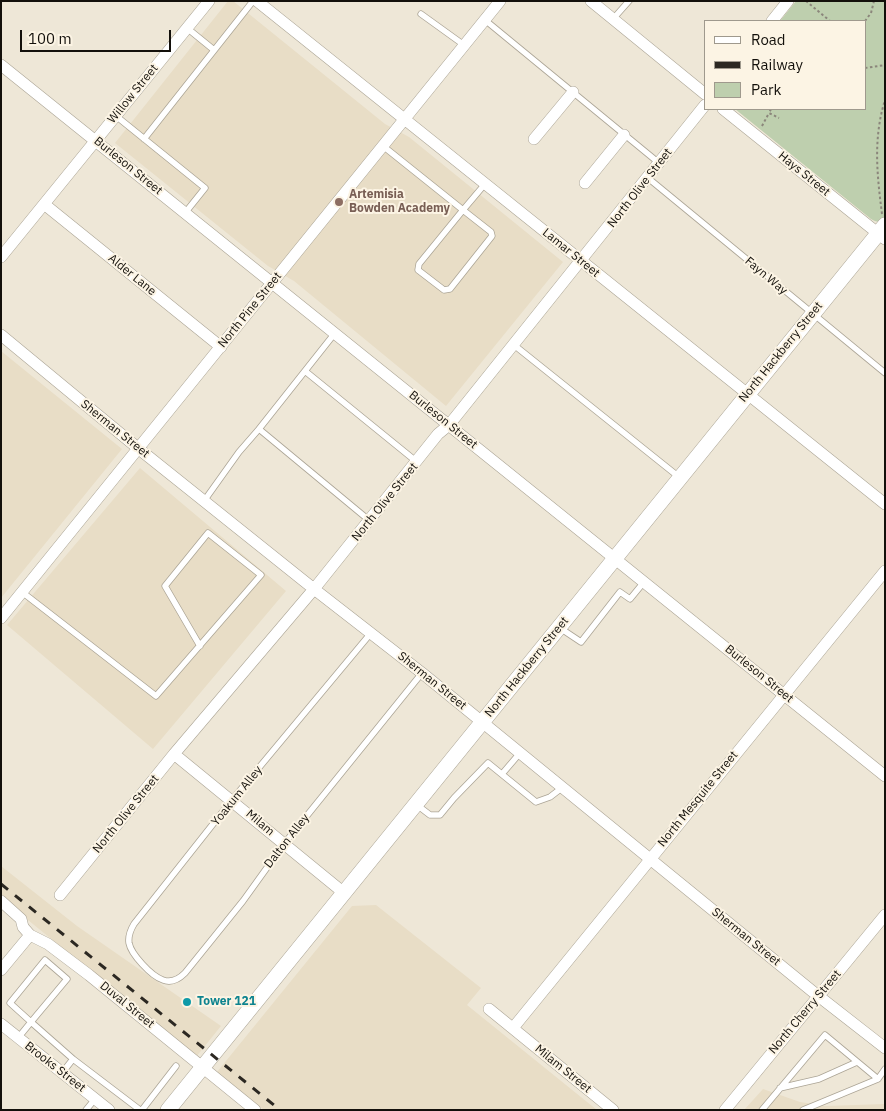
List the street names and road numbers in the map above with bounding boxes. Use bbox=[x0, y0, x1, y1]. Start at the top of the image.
street label: Willow Street bbox=[105, 62, 161, 126]
street label: Burleson Street bbox=[91, 134, 165, 198]
street label: North Olive Street bbox=[605, 146, 675, 230]
street label: Hays Street bbox=[775, 149, 833, 199]
street label: Lamar Street bbox=[539, 226, 603, 280]
street label: Alder Lane bbox=[105, 251, 159, 299]
street label: Fayn Way bbox=[742, 254, 790, 298]
street label: North Pine Street bbox=[215, 269, 285, 351]
street label: North Hackberry Street bbox=[736, 299, 826, 405]
street label: Burleson Street bbox=[406, 388, 480, 452]
street label: Sherman Street bbox=[78, 397, 152, 461]
street label: North Olive Street bbox=[349, 460, 421, 544]
street label: North Hackberry Street bbox=[482, 614, 572, 720]
street label: Burleson Street bbox=[722, 642, 796, 706]
street label: Sherman Street bbox=[395, 649, 469, 713]
street label: North Mesquite Street bbox=[655, 748, 741, 850]
street label: Yoakum Alley bbox=[209, 763, 265, 829]
street label: North Olive Street bbox=[90, 772, 162, 856]
street label: Milam bbox=[243, 807, 277, 839]
street label: Dalton Alley bbox=[261, 811, 313, 871]
street label: Sherman Street bbox=[709, 905, 783, 969]
street label: North Cherry Street bbox=[766, 967, 844, 1057]
street label: Duval Street bbox=[97, 979, 157, 1031]
street label: Brooks Street bbox=[22, 1039, 88, 1095]
street label: Milam Street bbox=[532, 1042, 594, 1096]

